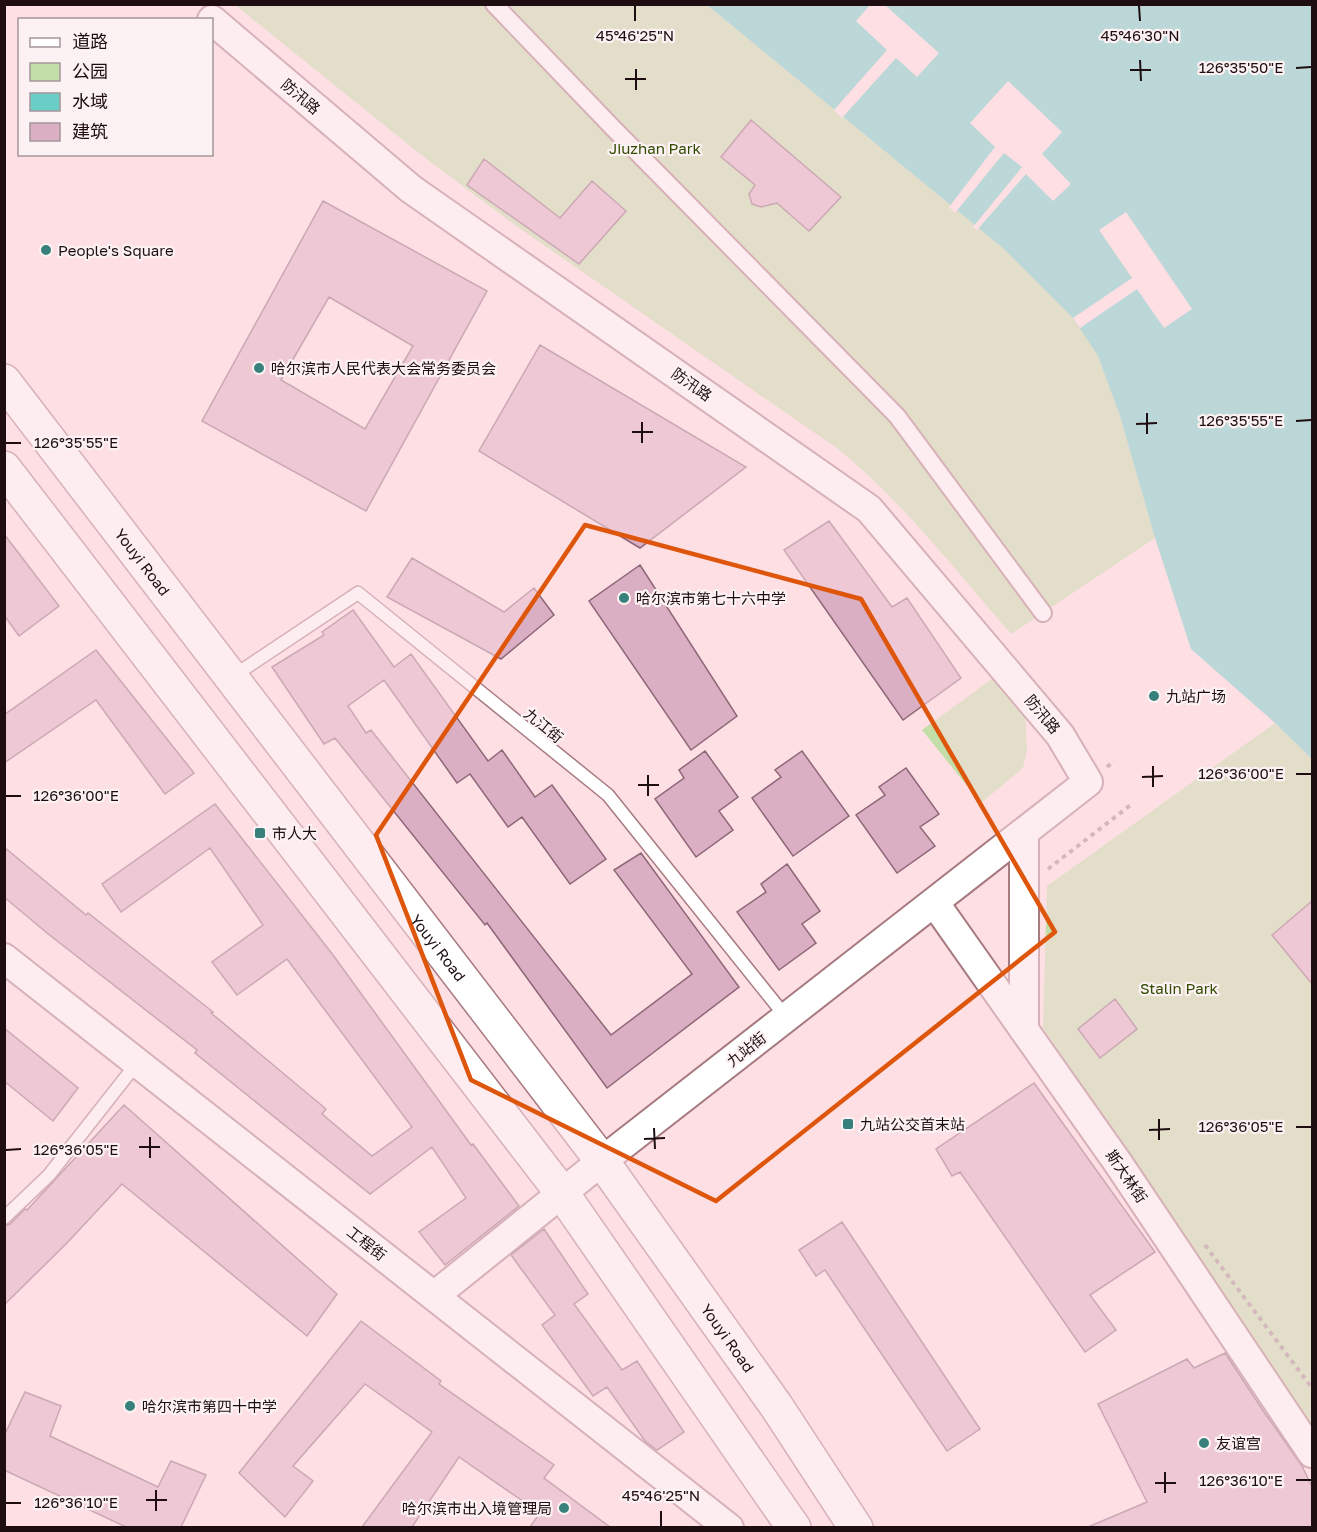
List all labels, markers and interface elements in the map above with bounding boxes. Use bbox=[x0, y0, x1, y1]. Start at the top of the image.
legend bbox=[18, 18, 213, 156]
text: 45°46'25"N bbox=[596, 26, 674, 44]
text: 45°46'30"N bbox=[1100, 26, 1180, 44]
text: 道路 bbox=[72, 30, 108, 52]
text: 126°35'50"E bbox=[1199, 58, 1283, 76]
text: 公园 bbox=[72, 60, 108, 82]
street label: 防汛路 bbox=[278, 75, 324, 117]
text: 水域 bbox=[72, 90, 108, 112]
text: 建筑 bbox=[72, 120, 108, 142]
park label: Jiuzhan Park bbox=[609, 139, 702, 157]
place label: People's Square bbox=[58, 241, 174, 259]
marker: People's Square bbox=[39, 243, 53, 257]
place label: 哈尔滨市人民代表大会常务委员会 bbox=[271, 359, 496, 377]
marker: 哈尔滨市人民代表大会常务委员会 bbox=[252, 361, 266, 375]
street label: 防汛路 bbox=[668, 364, 716, 404]
text: 126°35'55"E bbox=[1199, 411, 1283, 429]
text: 126°35'55"E bbox=[34, 433, 118, 451]
street label: Youyi Road bbox=[111, 525, 174, 599]
place label: 哈尔滨市第七十六中学 bbox=[636, 589, 786, 607]
marker: 哈尔滨市第七十六中学 bbox=[617, 591, 631, 605]
place label: 九站广场 bbox=[1166, 687, 1226, 705]
marker: 九站广场 bbox=[1147, 689, 1161, 703]
street label: 防汛路 bbox=[1022, 691, 1064, 737]
street label: 九江街 bbox=[521, 704, 567, 746]
text: 126°36'00"E bbox=[1198, 764, 1284, 782]
text: 126°36'00"E bbox=[33, 786, 119, 804]
place label: 市人大 bbox=[272, 824, 317, 842]
marker: 市人大 bbox=[253, 826, 267, 840]
street label: Youyi Road bbox=[407, 911, 470, 985]
park label: Stalin Park bbox=[1140, 979, 1219, 997]
street label: 九站街 bbox=[723, 1028, 769, 1070]
place label: 九站公交首末站 bbox=[860, 1115, 965, 1133]
marker: 九站公交首末站 bbox=[841, 1117, 855, 1131]
text: 126°36'05"E bbox=[1198, 1117, 1284, 1135]
text: 126°36'05"E bbox=[33, 1140, 119, 1158]
street label: 斯大林街 bbox=[1103, 1146, 1151, 1206]
street label: 工程街 bbox=[344, 1222, 390, 1264]
street label: Youyi Road bbox=[697, 1300, 758, 1376]
place label: 哈尔滨市第四十中学 bbox=[142, 1397, 277, 1415]
marker: 哈尔滨市第四十中学 bbox=[123, 1399, 137, 1413]
place label: 友谊宫 bbox=[1216, 1434, 1261, 1452]
marker: 友谊宫 bbox=[1197, 1436, 1211, 1450]
text: 126°36'10"E bbox=[1199, 1471, 1283, 1489]
text: 45°46'25"N bbox=[622, 1486, 700, 1504]
text: 126°36'10"E bbox=[34, 1493, 118, 1511]
place label: 哈尔滨市出入境管理局 bbox=[402, 1499, 552, 1517]
marker: 哈尔滨市出入境管理局 bbox=[557, 1501, 571, 1515]

